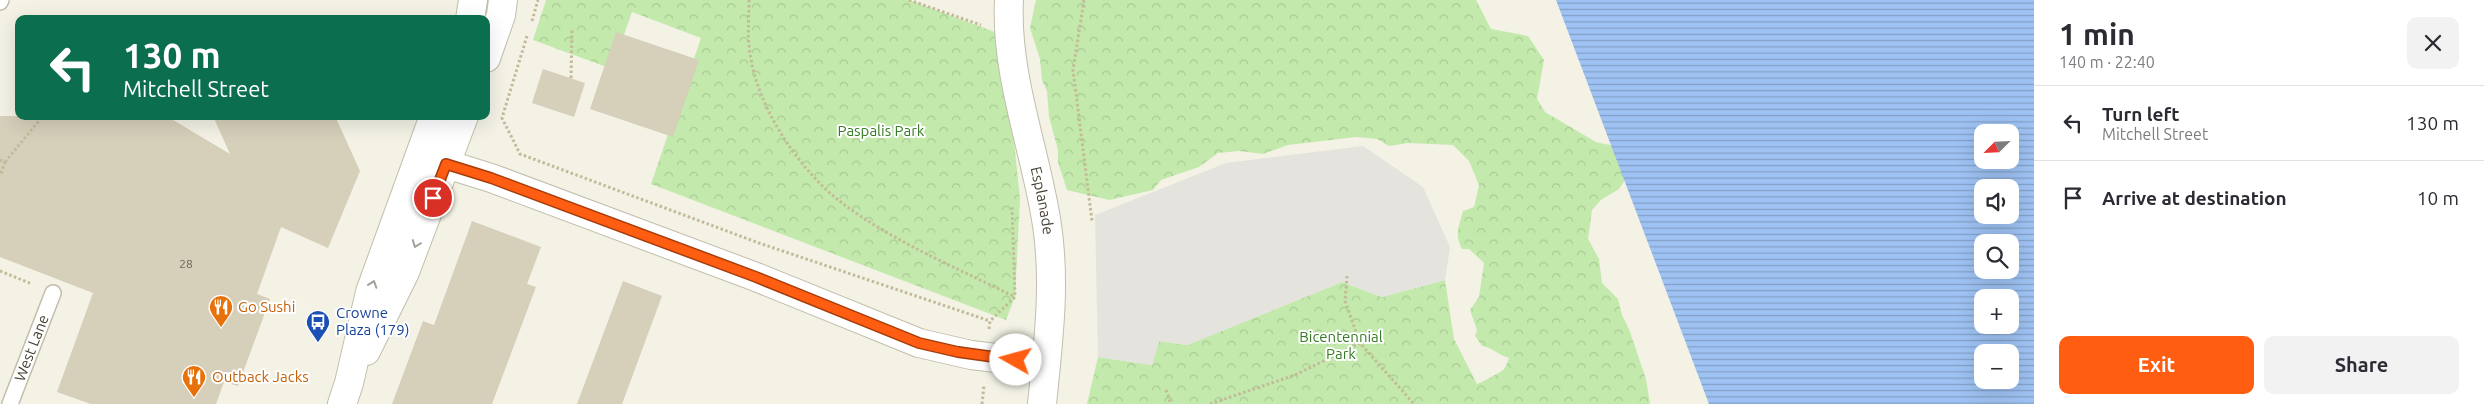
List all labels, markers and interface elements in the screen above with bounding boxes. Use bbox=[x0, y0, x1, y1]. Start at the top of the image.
text: 1 min bbox=[2059, 17, 2135, 51]
button: close bbox=[2407, 17, 2459, 69]
icon: left bbox=[40, 35, 105, 100]
text: 130 m bbox=[123, 35, 221, 75]
text: 140 m · 22:40 bbox=[2059, 53, 2155, 71]
text: Mitchell Street bbox=[123, 76, 269, 101]
text: Turn left bbox=[2102, 103, 2180, 125]
icon: left bbox=[2059, 109, 2087, 137]
text: 130 m bbox=[2406, 112, 2459, 134]
park label: Paspalis Park bbox=[838, 122, 925, 139]
north arrow bbox=[1974, 124, 2019, 169]
map controls bbox=[1974, 124, 2019, 389]
text: Mitchell Street bbox=[2102, 125, 2208, 143]
street label: Esplanade bbox=[1028, 165, 1057, 236]
pin bbox=[412, 177, 454, 219]
button: sound bbox=[1974, 179, 2019, 224]
icon: arrive bbox=[419, 184, 447, 212]
icon: arrive bbox=[2059, 184, 2087, 212]
text: Arrive at destination bbox=[2102, 187, 2287, 209]
text: 10 m bbox=[2417, 187, 2459, 209]
button: search bbox=[1974, 234, 2019, 279]
one-way arrow bbox=[412, 239, 422, 247]
house number: 28 bbox=[179, 257, 193, 270]
one-way arrow bbox=[367, 281, 377, 289]
button: + bbox=[1974, 289, 2019, 334]
restaurant icon: Go Sushi bbox=[208, 294, 234, 328]
place label: Go Sushi bbox=[238, 298, 295, 315]
place label: Crowne Plaza (179) bbox=[336, 304, 410, 338]
bus stop icon: Crowne Plaza (179) bbox=[305, 309, 331, 343]
street label: West Lane bbox=[11, 312, 52, 384]
park label: Bicentennial Park bbox=[1299, 328, 1383, 362]
position arrow bbox=[989, 333, 1041, 385]
button: Exit bbox=[2059, 336, 2254, 394]
button: Share bbox=[2264, 336, 2459, 394]
button: − bbox=[1974, 344, 2019, 389]
restaurant icon: Outback Jacks bbox=[181, 364, 207, 398]
place label: Outback Jacks bbox=[212, 368, 309, 385]

